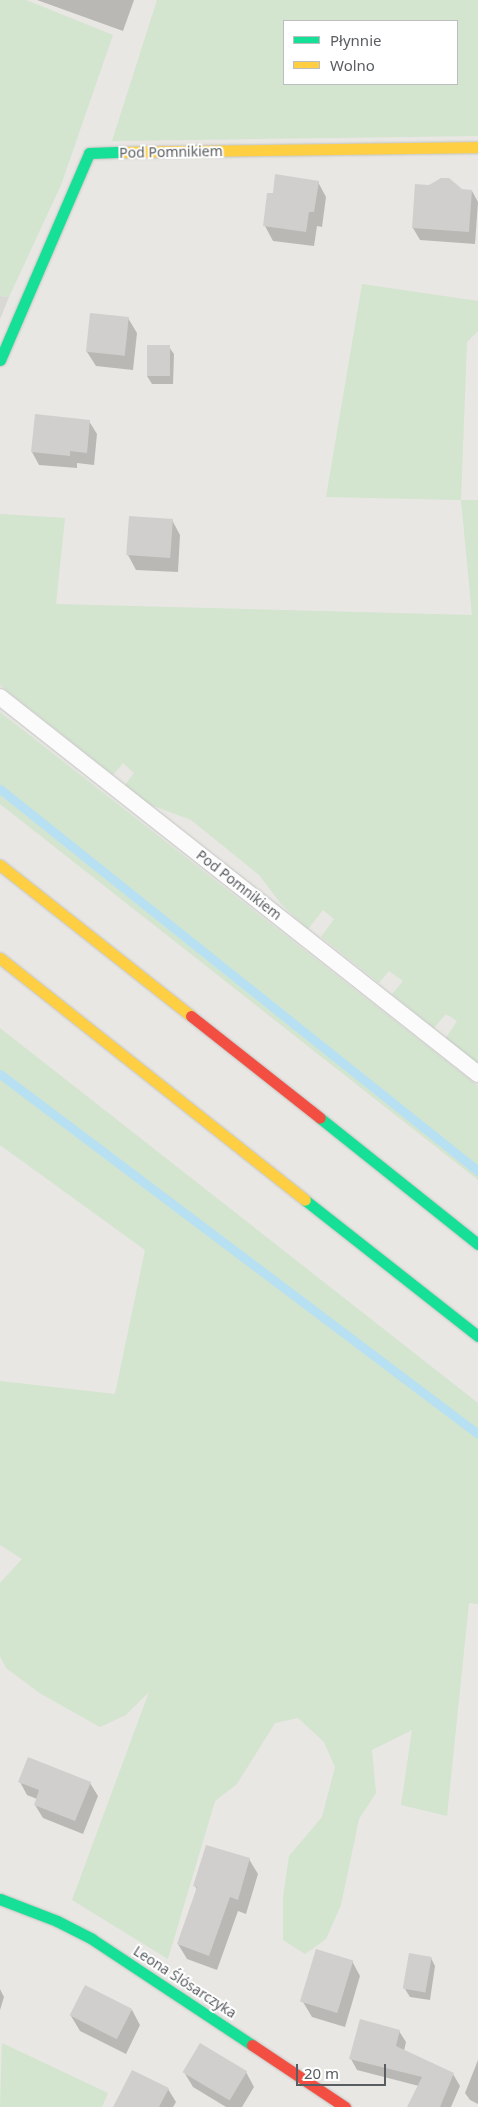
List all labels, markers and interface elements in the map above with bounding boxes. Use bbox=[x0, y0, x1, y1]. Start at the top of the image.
legend bbox=[283, 20, 458, 85]
text: Płynnie bbox=[330, 30, 381, 50]
text: Wolno bbox=[330, 55, 375, 75]
street label: Pod Pomnikiem bbox=[119, 143, 223, 161]
street label: Pod Pomnikiem bbox=[193, 847, 285, 923]
street label: Leona Ślósarczyka bbox=[130, 1942, 240, 2022]
scale bar bbox=[298, 2054, 388, 2086]
text: 20 m bbox=[304, 2063, 339, 2083]

